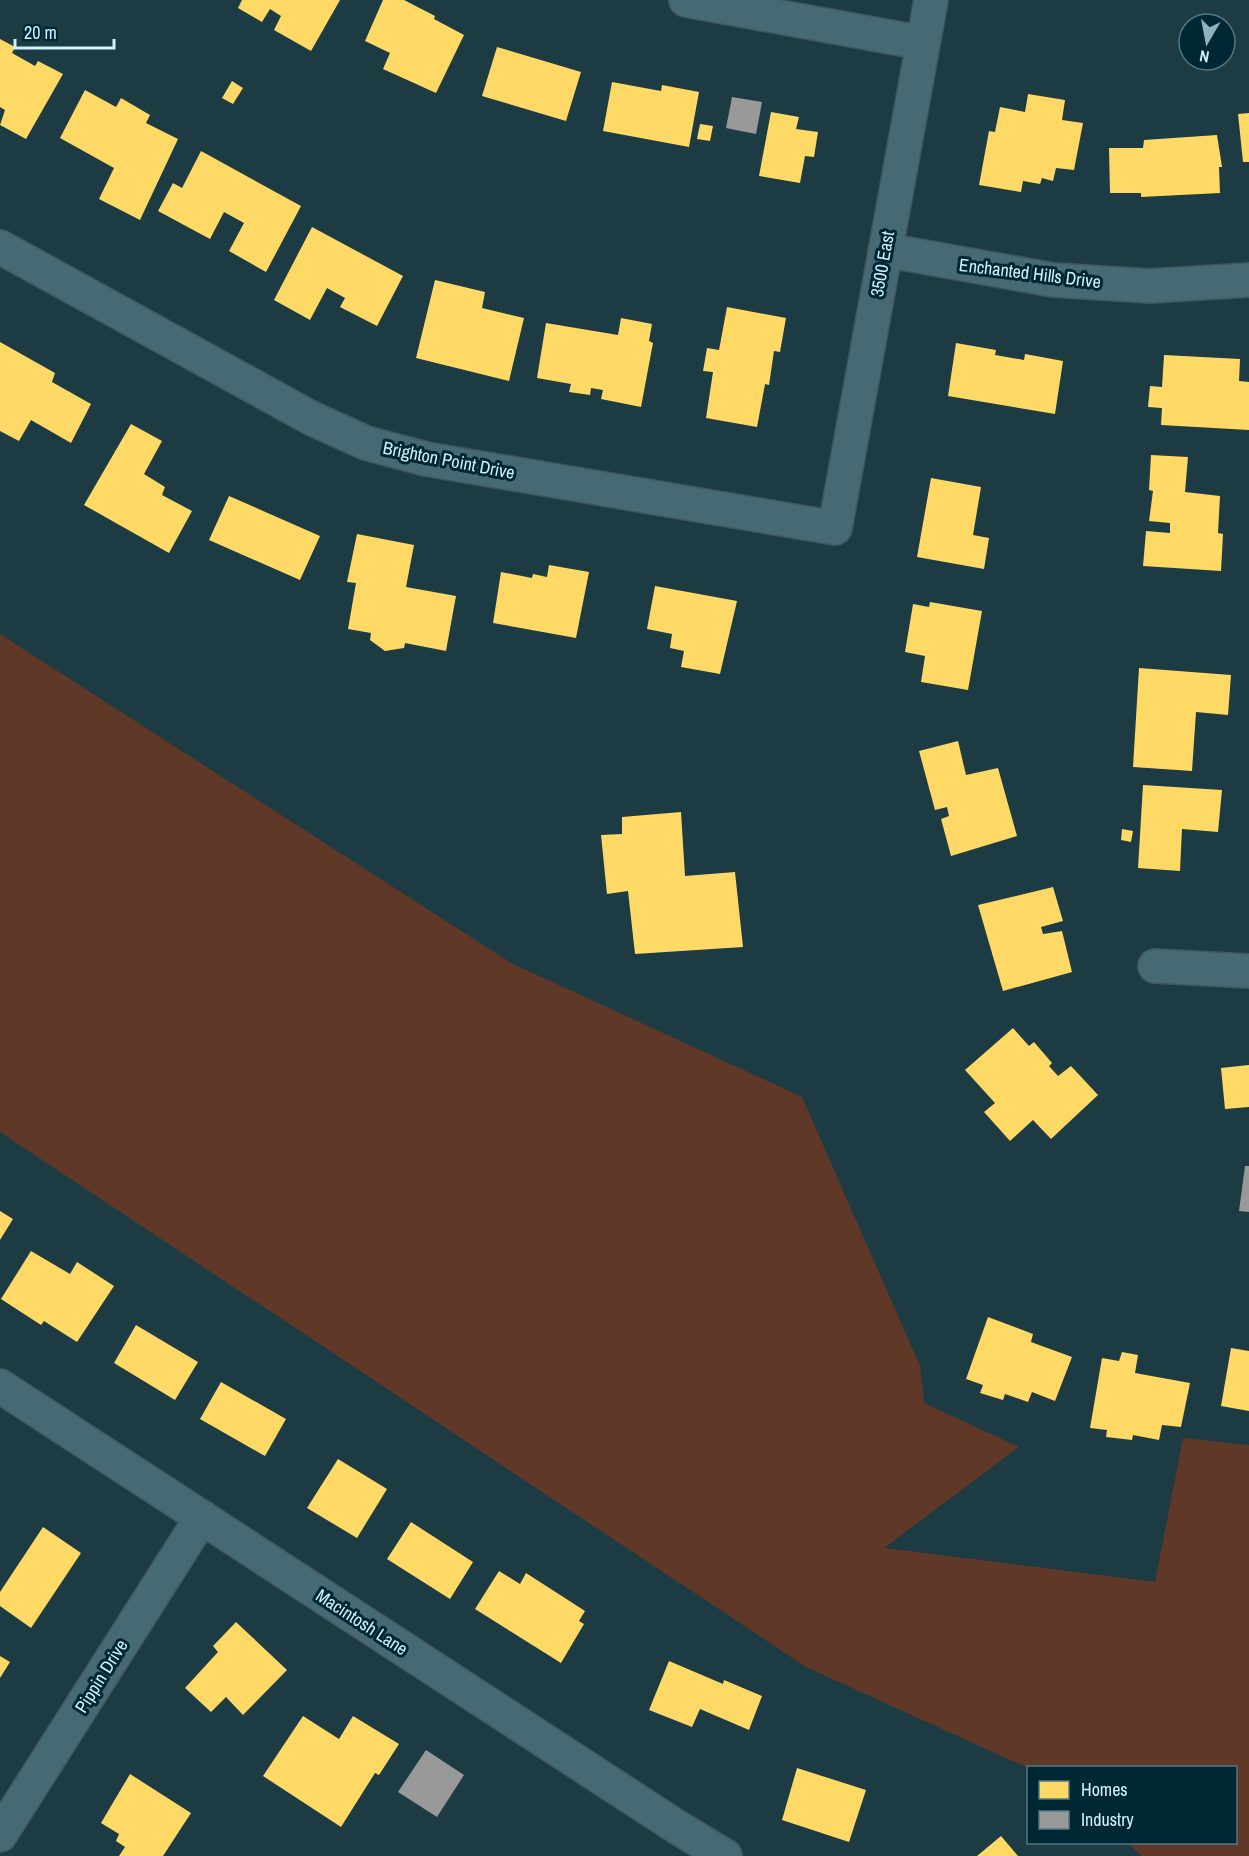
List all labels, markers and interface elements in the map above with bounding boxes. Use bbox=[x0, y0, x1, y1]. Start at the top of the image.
scale bar bbox=[15, 12, 114, 50]
north arrow bbox=[1177, 12, 1237, 72]
text: 20 m bbox=[24, 20, 57, 45]
text: N bbox=[1198, 45, 1211, 68]
street label: 3500 East bbox=[864, 229, 900, 299]
street label: Enchanted Hills Drive bbox=[958, 252, 1102, 294]
street label: Brighton Point Drive bbox=[381, 435, 517, 485]
street label: Macintosh Lane bbox=[311, 1583, 413, 1661]
street label: Pippin Drive bbox=[69, 1635, 133, 1717]
legend bbox=[1027, 1766, 1237, 1844]
text: Homes bbox=[1081, 1777, 1128, 1802]
text: Industry bbox=[1081, 1807, 1134, 1832]

